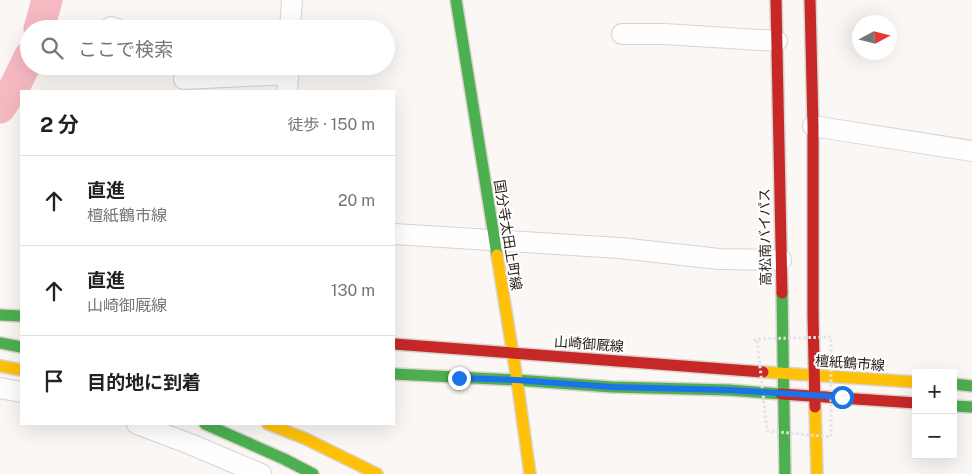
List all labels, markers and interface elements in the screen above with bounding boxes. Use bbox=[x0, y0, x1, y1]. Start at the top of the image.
north arrow bbox=[852, 15, 897, 60]
search box bbox=[20, 20, 395, 75]
icon: search bbox=[38, 34, 66, 62]
text: ここで検索 bbox=[78, 38, 173, 60]
text: 2 分 bbox=[40, 112, 79, 137]
text: 徒歩 · 150 m bbox=[287, 115, 375, 134]
street label: 国分寺太田上町線 bbox=[491, 178, 525, 292]
text: 直進 bbox=[87, 179, 125, 201]
icon: ahead bbox=[40, 187, 68, 215]
street label: 高松南バイパス bbox=[756, 188, 774, 286]
text: 20 m bbox=[338, 191, 375, 210]
text: 檀紙鶴市線 bbox=[87, 206, 167, 225]
text: 直進 bbox=[87, 269, 125, 291]
icon: ahead bbox=[40, 277, 68, 305]
text: 130 m bbox=[331, 281, 375, 300]
text: 山崎御厩線 bbox=[87, 296, 167, 315]
street label: 山崎御厩線 bbox=[554, 334, 624, 354]
street label: 檀紙鶴市線 bbox=[815, 353, 885, 373]
icon: arrive bbox=[40, 367, 68, 395]
route end bbox=[448, 367, 471, 390]
map controls bbox=[912, 369, 957, 459]
button: + bbox=[912, 369, 957, 414]
text: 目的地に到着 bbox=[87, 371, 201, 393]
route start bbox=[831, 386, 854, 409]
button: − bbox=[912, 414, 957, 459]

